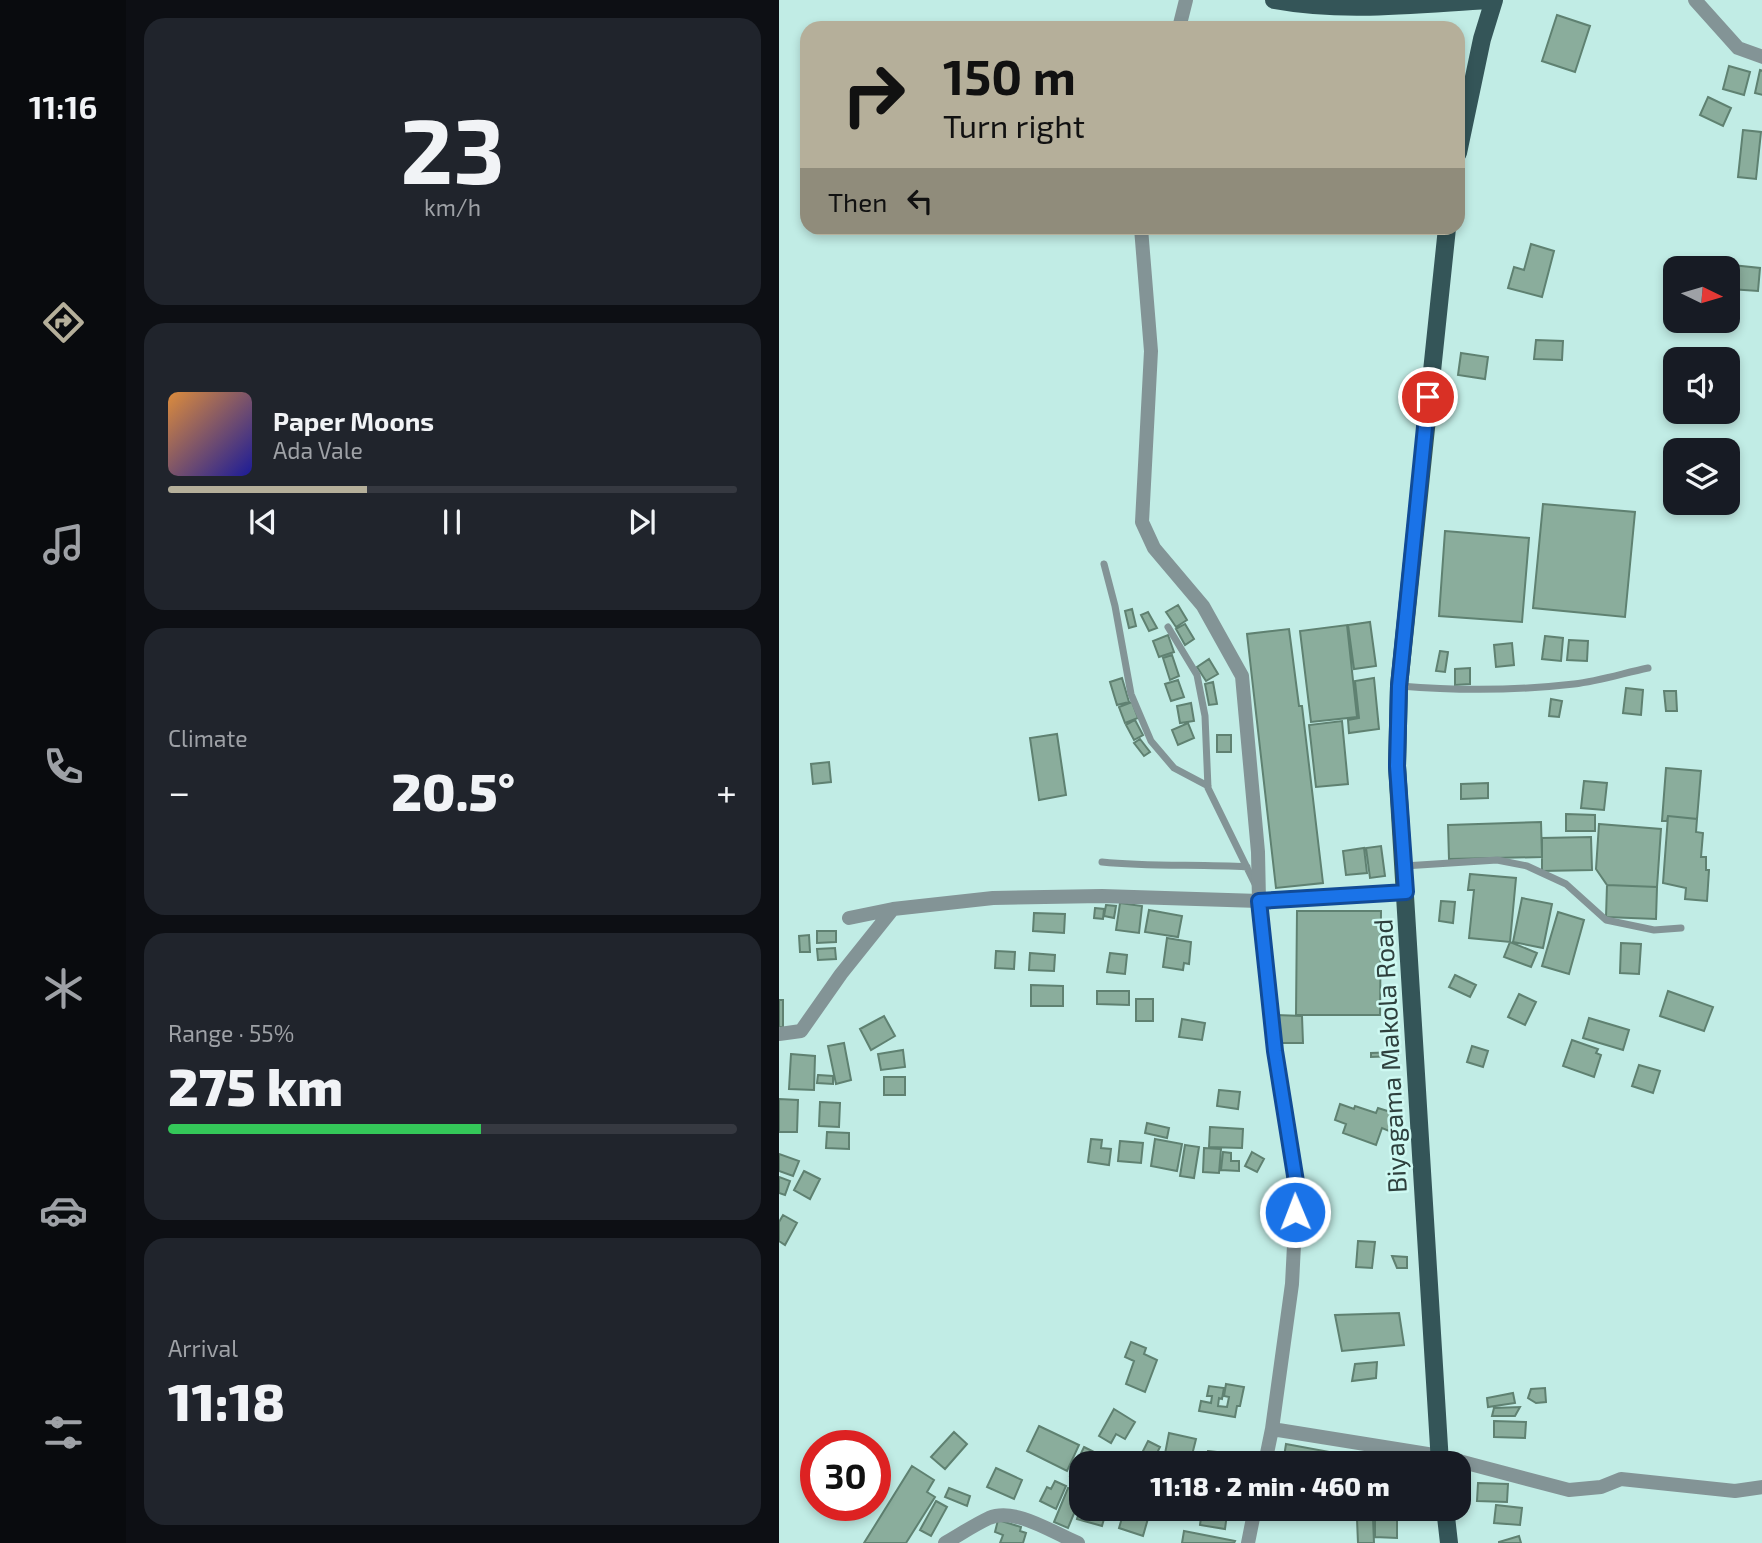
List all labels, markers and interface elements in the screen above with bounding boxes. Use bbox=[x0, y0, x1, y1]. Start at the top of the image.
text: 150 m bbox=[943, 46, 1076, 105]
icon: right bbox=[828, 49, 919, 140]
text: 11:16 bbox=[29, 87, 97, 125]
text: 23 bbox=[400, 93, 505, 202]
text: Turn right bbox=[943, 106, 1085, 144]
icon: left bbox=[901, 182, 939, 220]
text: Then bbox=[828, 186, 887, 217]
text: km/h bbox=[424, 193, 481, 221]
north arrow bbox=[1663, 256, 1740, 332]
map controls bbox=[1663, 256, 1740, 515]
icon: directions bbox=[39, 298, 88, 347]
button: sound bbox=[1663, 347, 1740, 424]
pin bbox=[1398, 367, 1458, 427]
icon: arrive bbox=[1409, 378, 1447, 416]
text: Paper Moons bbox=[273, 405, 434, 436]
text: Ada Vale bbox=[273, 436, 363, 464]
button: layers bbox=[1663, 438, 1740, 515]
icon: previous bbox=[244, 503, 282, 541]
icon: pause bbox=[433, 503, 471, 541]
icon: next bbox=[623, 503, 661, 541]
icon: music bbox=[39, 520, 88, 569]
text: Climate bbox=[168, 724, 248, 752]
icon: phone bbox=[39, 742, 88, 791]
text: 20.5° bbox=[391, 759, 515, 821]
text: − bbox=[168, 768, 190, 814]
text: + bbox=[716, 768, 737, 814]
street label: Biyagama Makola Road bbox=[1366, 918, 1412, 1194]
icon: climate bbox=[39, 964, 88, 1013]
text: Range · 55% bbox=[168, 1019, 294, 1047]
text: 275 km bbox=[168, 1054, 343, 1116]
position arrow bbox=[1258, 1175, 1332, 1249]
icon: car bbox=[39, 1186, 88, 1235]
text: Arrival bbox=[168, 1334, 238, 1362]
text: 11:18 bbox=[168, 1369, 285, 1431]
icon: filters bbox=[39, 1408, 88, 1457]
speed limit sign: 30 bbox=[800, 1430, 891, 1521]
text: 11:18 · 2 min · 460 m bbox=[1150, 1470, 1390, 1501]

